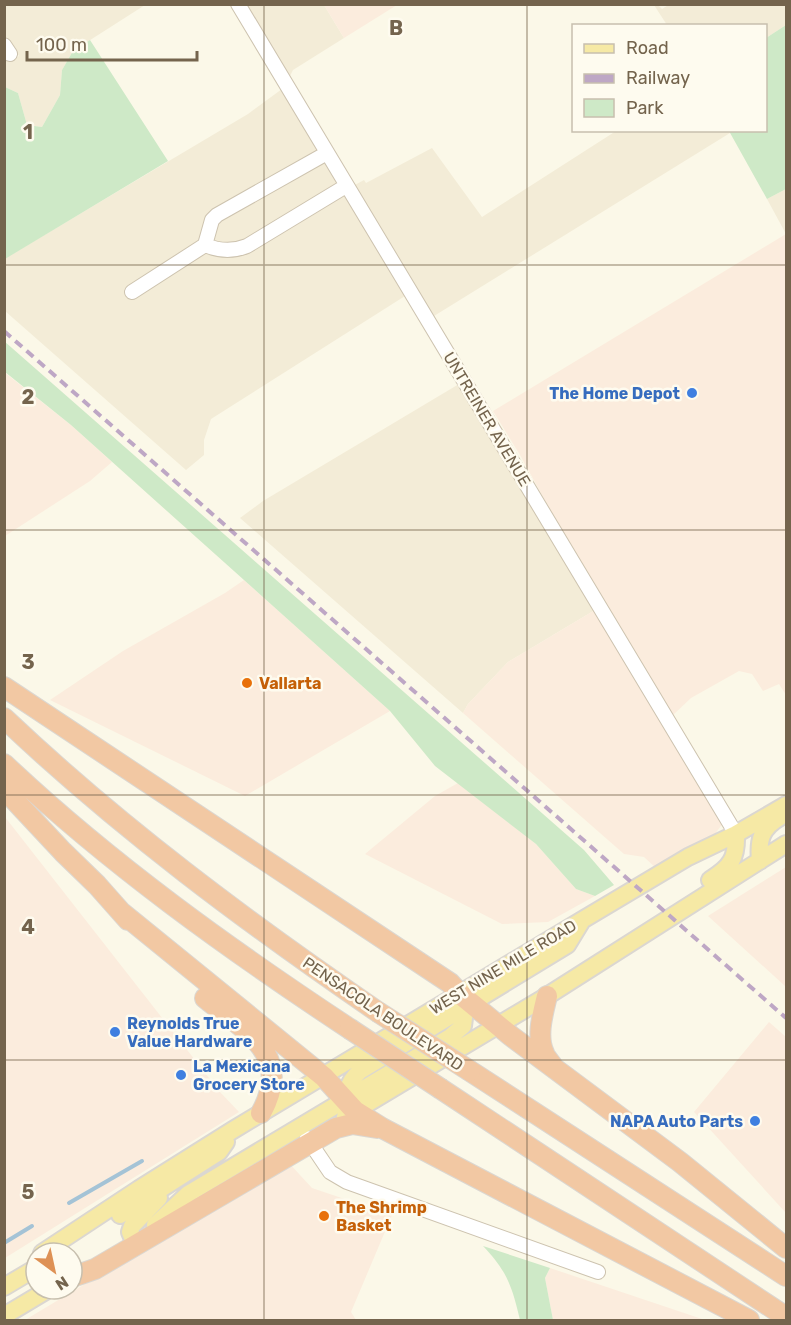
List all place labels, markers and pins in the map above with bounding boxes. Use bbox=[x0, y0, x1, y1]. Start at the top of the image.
place label: The Home Depot bbox=[549, 384, 681, 403]
marker: The Home Depot bbox=[685, 386, 699, 400]
place label: Vallarta bbox=[259, 674, 321, 693]
marker: Vallarta bbox=[240, 676, 254, 690]
place label: Reynolds True Value Hardware bbox=[127, 1014, 252, 1051]
marker: Reynolds True Value Hardware bbox=[108, 1025, 122, 1039]
place label: La Mexicana Grocery Store bbox=[193, 1057, 305, 1094]
marker: La Mexicana Grocery Store bbox=[174, 1068, 188, 1082]
place label: NAPA Auto Parts bbox=[610, 1112, 743, 1131]
marker: NAPA Auto Parts bbox=[748, 1114, 762, 1128]
place label: The Shrimp Basket bbox=[336, 1198, 427, 1235]
marker: The Shrimp Basket bbox=[317, 1209, 331, 1223]

